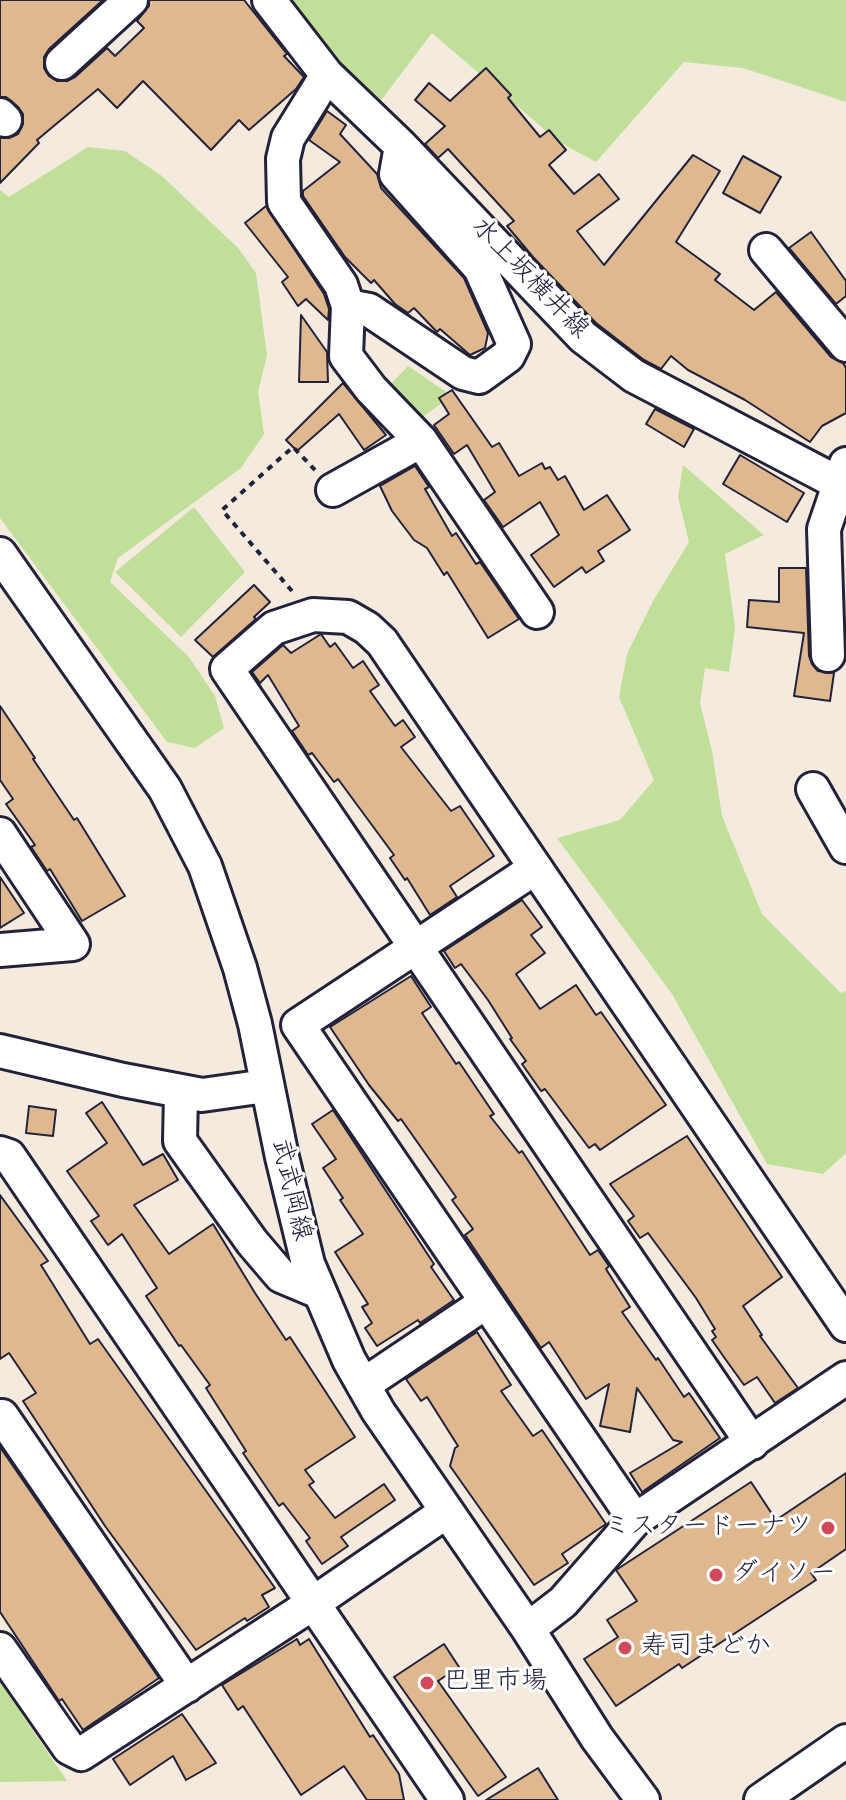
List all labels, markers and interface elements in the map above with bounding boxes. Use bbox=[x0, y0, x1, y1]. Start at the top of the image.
street label: 水上坂横井線 bbox=[464, 212, 594, 346]
street label: 武武岡線 bbox=[263, 1136, 317, 1244]
place label: ミスタードーナツ bbox=[604, 1512, 812, 1544]
marker: ミスタードーナツ bbox=[819, 1519, 837, 1537]
place label: ダイソー bbox=[732, 1559, 836, 1591]
marker: ダイソー bbox=[707, 1566, 725, 1584]
place label: 寿司まどか bbox=[641, 1632, 771, 1664]
marker: 寿司まどか bbox=[616, 1639, 634, 1657]
place label: 巴里市場 bbox=[443, 1667, 547, 1699]
marker: 巴里市場 bbox=[418, 1674, 436, 1692]

